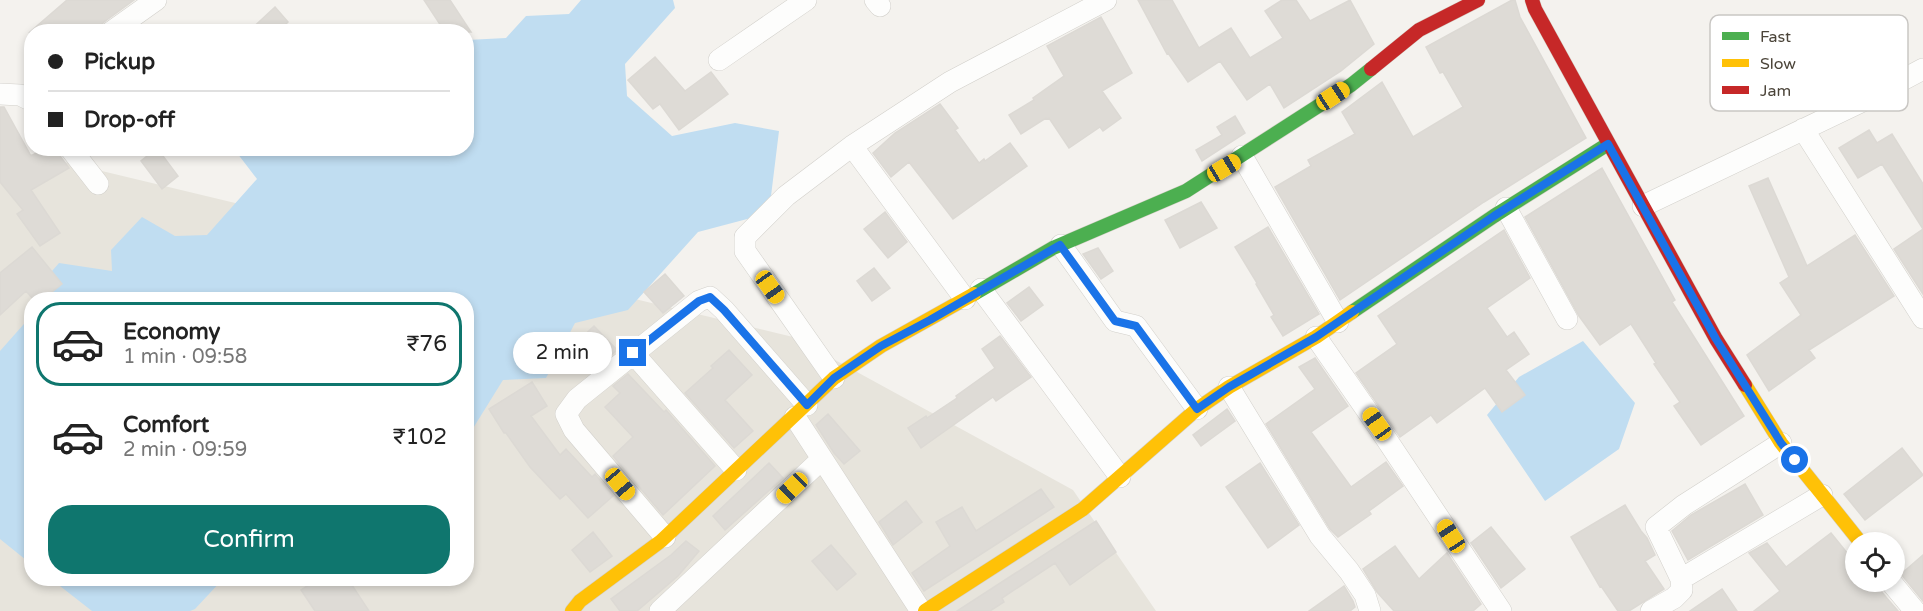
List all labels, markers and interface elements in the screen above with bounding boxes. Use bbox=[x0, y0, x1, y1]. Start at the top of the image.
legend bbox=[1710, 15, 1908, 111]
text: Fast bbox=[1760, 27, 1791, 47]
text: Pickup bbox=[84, 49, 155, 75]
text: Slow bbox=[1760, 54, 1796, 74]
car bbox=[1313, 79, 1353, 113]
text: Jam bbox=[1760, 81, 1791, 101]
text: Drop-off bbox=[84, 107, 175, 133]
car bbox=[1204, 151, 1244, 185]
car bbox=[752, 267, 788, 307]
icon: car bbox=[51, 317, 105, 371]
text: Economy bbox=[123, 319, 220, 345]
text: ₹76 bbox=[406, 331, 447, 357]
callout: 2 min bbox=[513, 332, 612, 374]
route end bbox=[619, 339, 646, 366]
text: 2 min bbox=[536, 341, 589, 365]
text: 1 min · 09:58 bbox=[123, 345, 247, 369]
car bbox=[1359, 404, 1395, 444]
icon: car bbox=[51, 410, 105, 464]
text: Comfort bbox=[123, 412, 209, 438]
text: ₹102 bbox=[393, 424, 447, 450]
text: 2 min · 09:59 bbox=[123, 438, 247, 462]
route start bbox=[1781, 446, 1808, 473]
car bbox=[602, 464, 638, 504]
car bbox=[773, 469, 811, 507]
button: Confirm bbox=[48, 505, 450, 574]
car bbox=[1434, 516, 1468, 556]
map controls bbox=[1845, 532, 1905, 592]
button: locate bbox=[1845, 532, 1905, 592]

